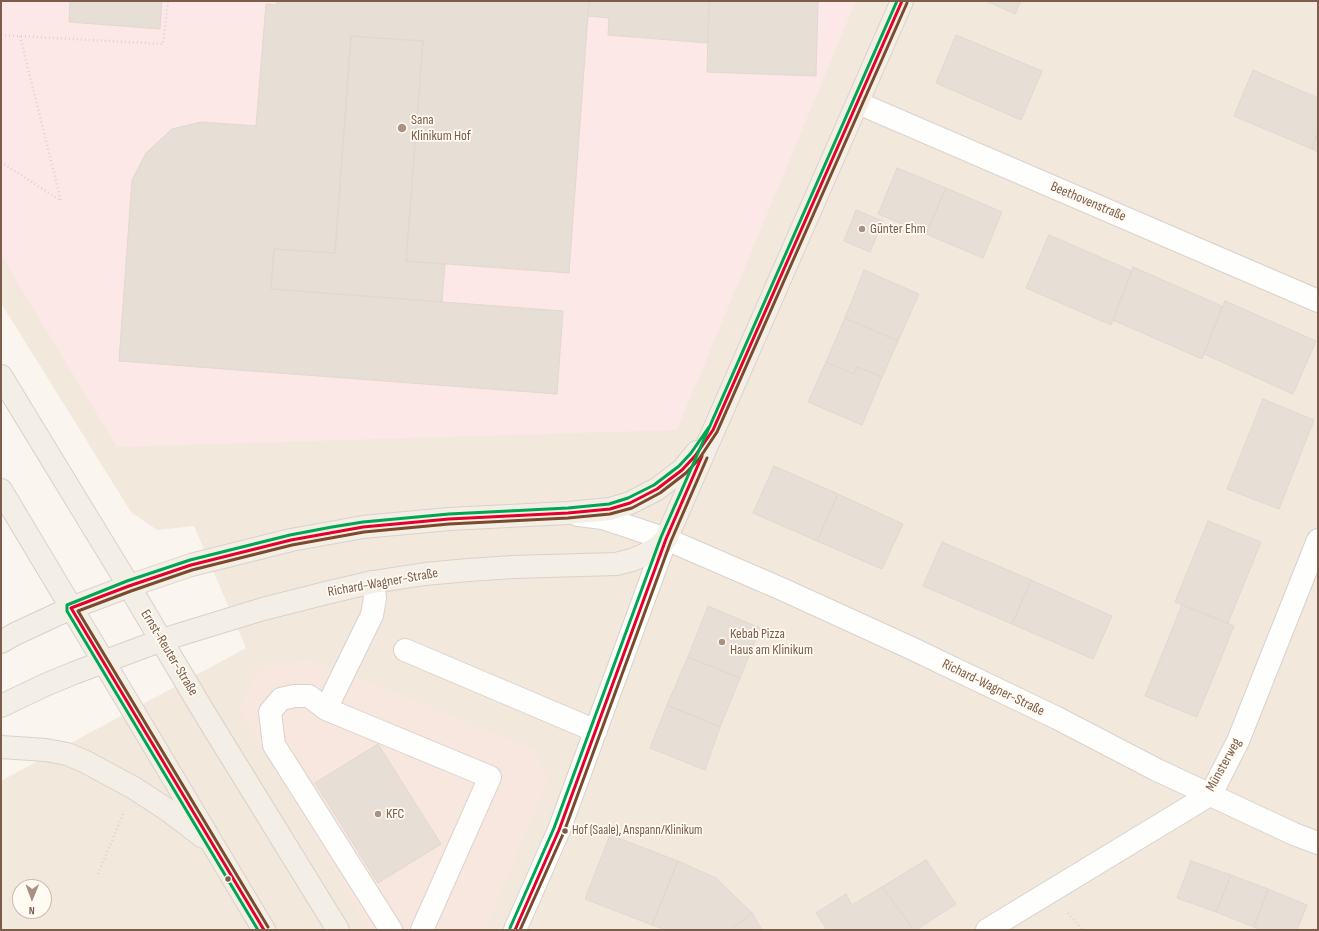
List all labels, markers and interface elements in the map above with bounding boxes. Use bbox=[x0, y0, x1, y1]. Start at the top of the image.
place label: Sana Klinikum Hof bbox=[411, 112, 471, 144]
marker: Sana Klinikum Hof bbox=[396, 122, 408, 134]
street label: Beethovenstraße bbox=[1048, 179, 1128, 225]
place label: Günter Ehm bbox=[870, 221, 926, 237]
marker: Günter Ehm bbox=[857, 224, 867, 234]
street label: Richard-Wagner-Straße bbox=[327, 565, 439, 601]
street label: Ernst-Reuter-Straße bbox=[137, 607, 201, 699]
place label: Kebab Pizza Haus am Klinikum bbox=[730, 626, 813, 658]
marker: Kebab Pizza Haus am Klinikum bbox=[717, 637, 727, 647]
street label: Richard-Wagner-Straße bbox=[939, 656, 1047, 720]
street label: Münsterweg bbox=[1203, 735, 1245, 795]
place label: KFC bbox=[386, 806, 404, 822]
marker: KFC bbox=[373, 809, 383, 819]
place label: Hof (Saale), Anspann/Klinikum bbox=[572, 823, 702, 839]
marker: Hof (Saale), Anspann/Klinikum bbox=[560, 826, 570, 836]
unlabelled marker bbox=[223, 874, 233, 884]
north arrow bbox=[12, 879, 52, 919]
text: N bbox=[29, 904, 35, 917]

